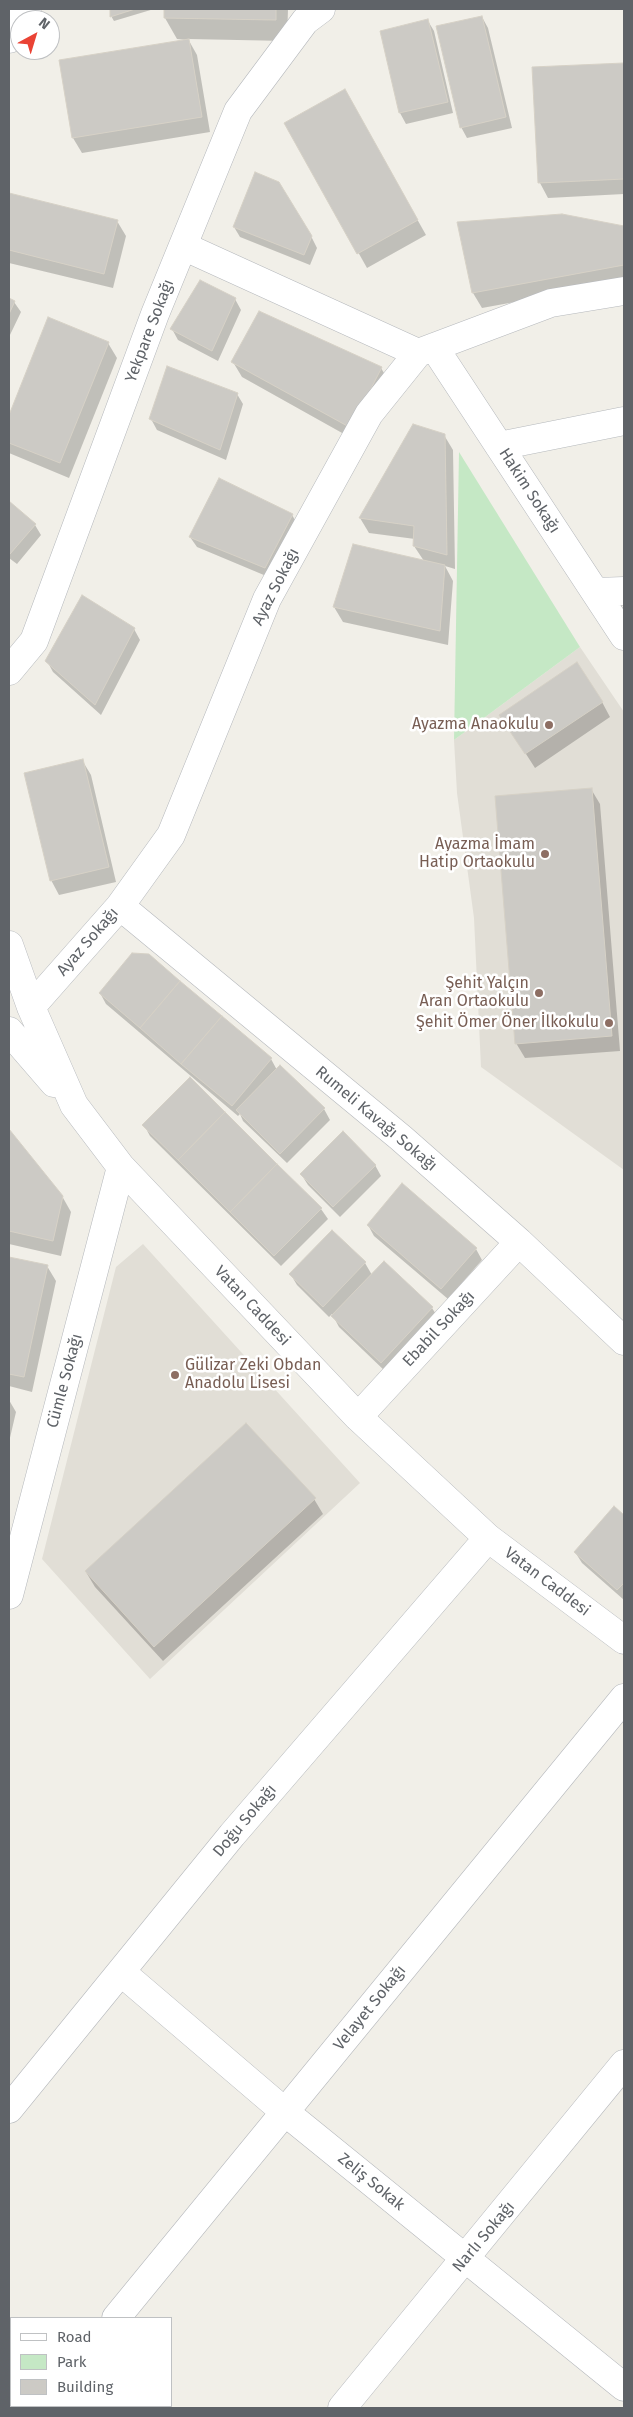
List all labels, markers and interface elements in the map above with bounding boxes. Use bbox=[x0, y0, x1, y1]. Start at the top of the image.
north arrow bbox=[10, 10, 60, 60]
text: N bbox=[35, 14, 53, 33]
street label: Yekpare Sokağı bbox=[122, 277, 178, 385]
street label: Hakim Sokağı bbox=[494, 445, 564, 537]
street label: Ayaz Sokağı bbox=[248, 545, 304, 629]
place label: Ayazma Anaokulu bbox=[412, 715, 539, 735]
marker: Ayazma Anaokulu bbox=[543, 719, 555, 731]
place label: Ayazma İmam Hatip Ortaokulu bbox=[419, 835, 535, 873]
marker: Ayazma İmam Hatip Ortaokulu bbox=[539, 848, 551, 860]
street label: Ayaz Sokağı bbox=[53, 904, 123, 980]
place label: Şehit Yalçın Aran Ortaokulu bbox=[420, 974, 529, 1012]
marker: Şehit Yalçın Aran Ortaokulu bbox=[533, 987, 545, 999]
place label: Şehit Ömer Öner İlkokulu bbox=[416, 1013, 599, 1033]
marker: Şehit Ömer Öner İlkokulu bbox=[603, 1017, 615, 1029]
street label: Rumeli Kavağı Sokağı bbox=[311, 1062, 441, 1176]
street label: Vatan Caddesi bbox=[210, 1262, 294, 1350]
street label: Ebabil Sokağı bbox=[399, 1287, 479, 1371]
street label: Cümle Sokağı bbox=[43, 1332, 87, 1430]
place label: Gülizar Zeki Obdan Anadolu Lisesi bbox=[185, 1356, 321, 1394]
marker: Gülizar Zeki Obdan Anadolu Lisesi bbox=[169, 1369, 181, 1381]
street label: Vatan Caddesi bbox=[500, 1544, 594, 1620]
street label: Doğu Sokağı bbox=[209, 1781, 281, 1861]
street label: Velayet Sokağı bbox=[330, 1961, 410, 2055]
street label: Zeliş Sokak bbox=[334, 2149, 408, 2215]
street label: Narlı Sokağı bbox=[449, 2198, 519, 2276]
legend bbox=[10, 2317, 172, 2407]
text: Road bbox=[57, 2328, 92, 2346]
text: Park bbox=[57, 2353, 87, 2371]
text: Building bbox=[57, 2378, 113, 2396]

